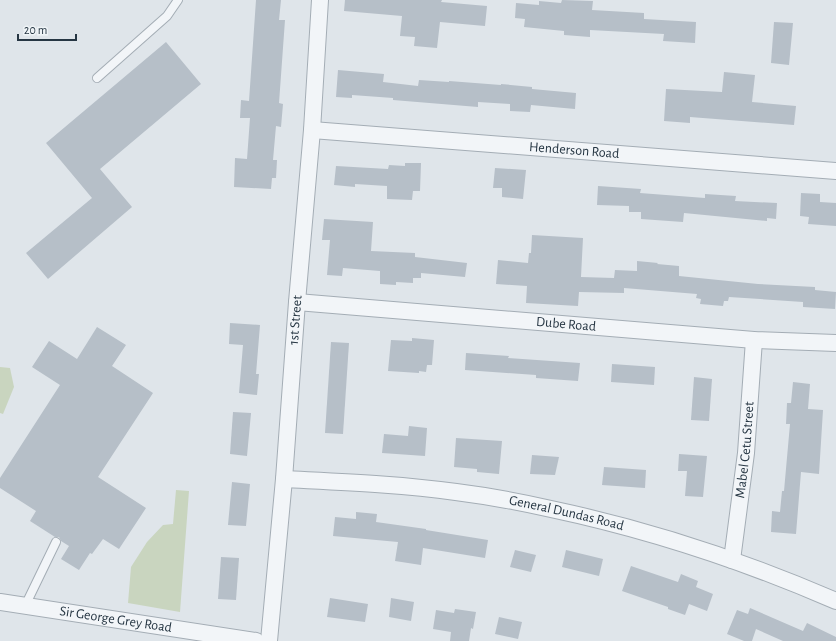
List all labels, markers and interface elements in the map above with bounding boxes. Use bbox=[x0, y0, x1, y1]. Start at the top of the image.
scale bar bbox=[18, 16, 76, 42]
text: 20 m bbox=[24, 24, 47, 36]
street label: Henderson Road bbox=[528, 140, 620, 161]
street label: 1st Street bbox=[287, 294, 305, 345]
street label: Dube Road bbox=[536, 315, 597, 334]
street label: Mabel Cetu Street bbox=[733, 400, 757, 499]
street label: General Dundas Road bbox=[508, 493, 625, 533]
street label: Sir George Grey Road bbox=[58, 604, 173, 635]

